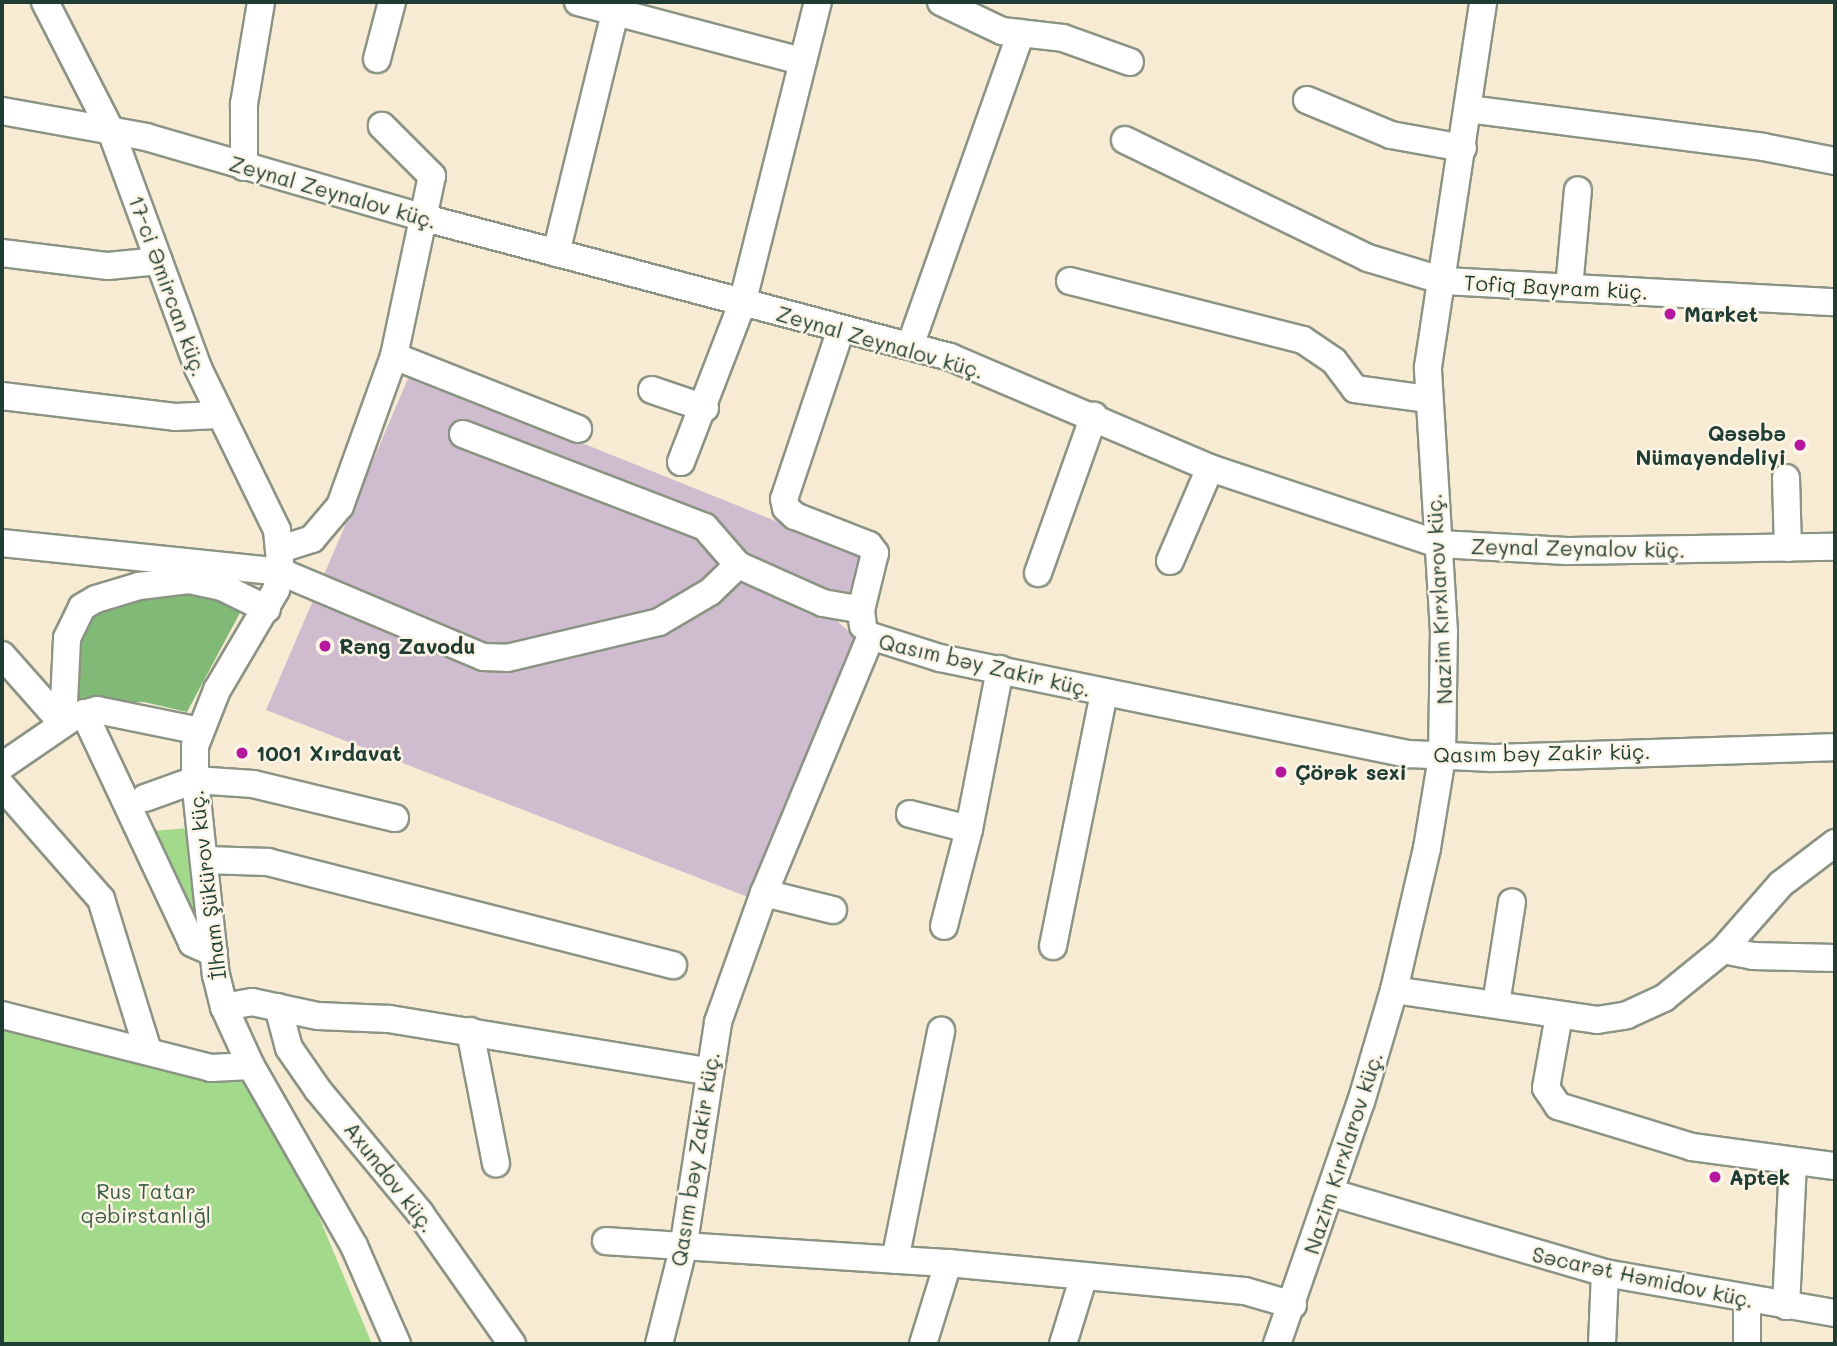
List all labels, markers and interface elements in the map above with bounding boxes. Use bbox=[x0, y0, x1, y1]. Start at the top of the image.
street label: Zeynal Zeynalov küç. bbox=[226, 150, 440, 234]
street label: 17-ci Əmircan küç. bbox=[124, 192, 212, 380]
street label: Tofiq Bayram küç. bbox=[1463, 270, 1649, 304]
street label: Zeynal Zeynalov küç. bbox=[773, 300, 987, 384]
place label: Market bbox=[1684, 301, 1758, 327]
marker: Market bbox=[1662, 306, 1678, 322]
place label: Qəsəbə Nümayəndəliyi bbox=[1635, 420, 1786, 470]
marker: Qəsəbə Nümayəndəliyi bbox=[1792, 437, 1808, 453]
street label: Nazim Kırxlarov küç. bbox=[1421, 493, 1457, 705]
street label: Zeynal Zeynalov küç. bbox=[1471, 534, 1685, 562]
street label: Qasım bəy Zakir küç. bbox=[876, 628, 1094, 702]
place label: Rəng Zavodu bbox=[339, 633, 475, 659]
marker: Rəng Zavodu bbox=[317, 638, 333, 654]
street label: Qasım bəy Zakir küç. bbox=[1433, 739, 1651, 767]
place label: 1001 Xırdavat bbox=[256, 740, 402, 766]
marker: 1001 Xırdavat bbox=[234, 745, 250, 761]
place label: Çörək sexi bbox=[1295, 759, 1407, 785]
marker: Çörək sexi bbox=[1273, 764, 1289, 780]
street label: İlham Şükürov küç. bbox=[183, 789, 231, 981]
street label: Nazim Kırxlarov küç. bbox=[1298, 1049, 1388, 1257]
street label: Qasım bəy Zakir küç. bbox=[666, 1050, 724, 1268]
street label: Axundov küç. bbox=[339, 1117, 441, 1237]
place label: Aptek bbox=[1729, 1164, 1790, 1190]
marker: Aptek bbox=[1707, 1169, 1723, 1185]
park label: Rus Tatar qəbirstanlığl bbox=[81, 1178, 211, 1228]
street label: Səcarət Həmidov küç. bbox=[1530, 1241, 1756, 1313]

